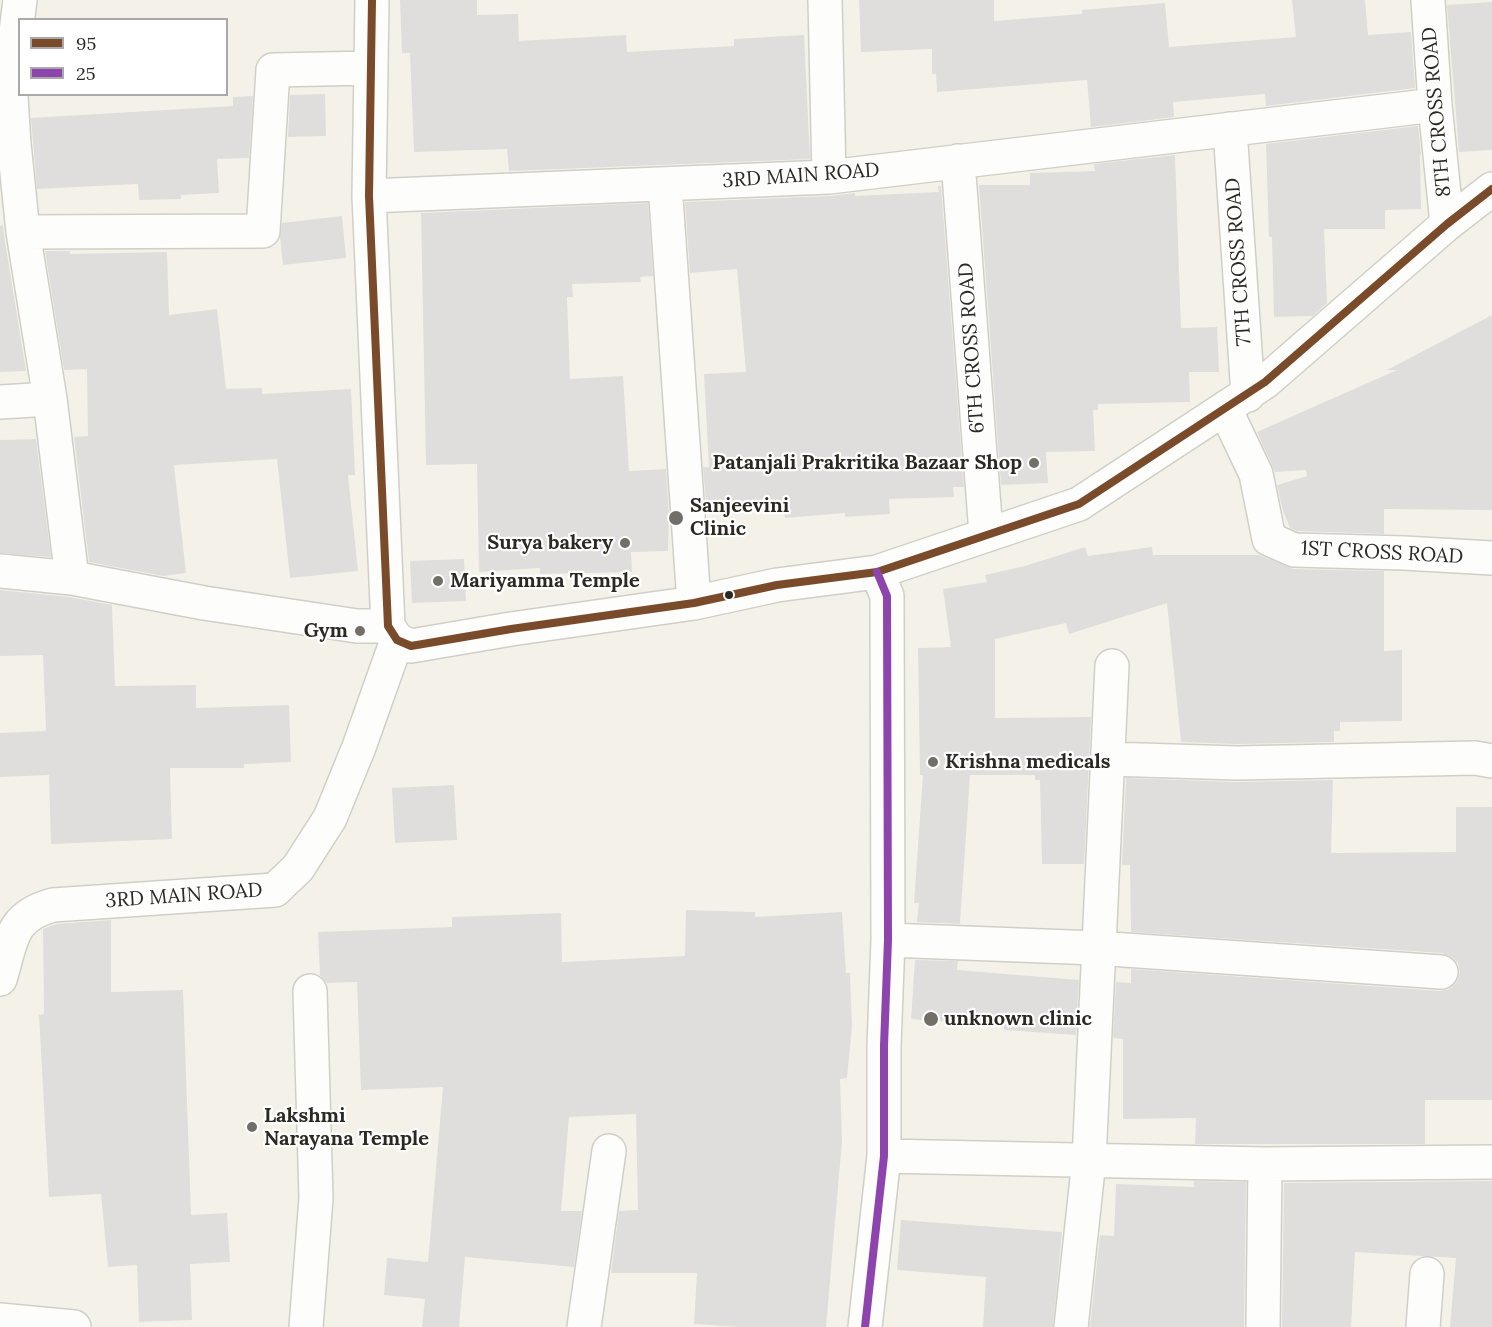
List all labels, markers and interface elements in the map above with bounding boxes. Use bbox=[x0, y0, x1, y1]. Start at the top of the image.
legend bbox=[18, 18, 228, 96]
street label: 8TH CROSS ROAD bbox=[1418, 26, 1456, 198]
text: 95 bbox=[76, 32, 96, 55]
text: 25 bbox=[76, 62, 95, 85]
street label: 3RD MAIN ROAD bbox=[722, 159, 880, 193]
street label: 7TH CROSS ROAD bbox=[1221, 177, 1257, 347]
street label: 6TH CROSS ROAD bbox=[954, 262, 990, 434]
place label: Patanjali Prakritika Bazaar Shop bbox=[713, 451, 1022, 475]
marker: Patanjali Prakritika Bazaar Shop bbox=[1027, 456, 1041, 470]
place label: Sanjeevini Clinic bbox=[690, 494, 789, 541]
marker: Sanjeevini Clinic bbox=[667, 509, 685, 527]
place label: Surya bakery bbox=[487, 531, 613, 555]
marker: Surya bakery bbox=[618, 536, 632, 550]
street label: 1ST CROSS ROAD bbox=[1300, 537, 1464, 569]
place label: Mariyamma Temple bbox=[450, 569, 640, 593]
marker: Mariyamma Temple bbox=[431, 574, 445, 588]
unlabelled marker bbox=[723, 589, 735, 601]
place label: Gym bbox=[304, 619, 348, 643]
marker: Gym bbox=[353, 624, 367, 638]
place label: Krishna medicals bbox=[945, 750, 1110, 774]
marker: Krishna medicals bbox=[926, 755, 940, 769]
street label: 3RD MAIN ROAD bbox=[105, 879, 263, 913]
place label: unknown clinic bbox=[944, 1007, 1092, 1031]
marker: unknown clinic bbox=[922, 1010, 940, 1028]
place label: Lakshmi Narayana Temple bbox=[264, 1104, 429, 1151]
marker: Lakshmi Narayana Temple bbox=[245, 1120, 259, 1134]

